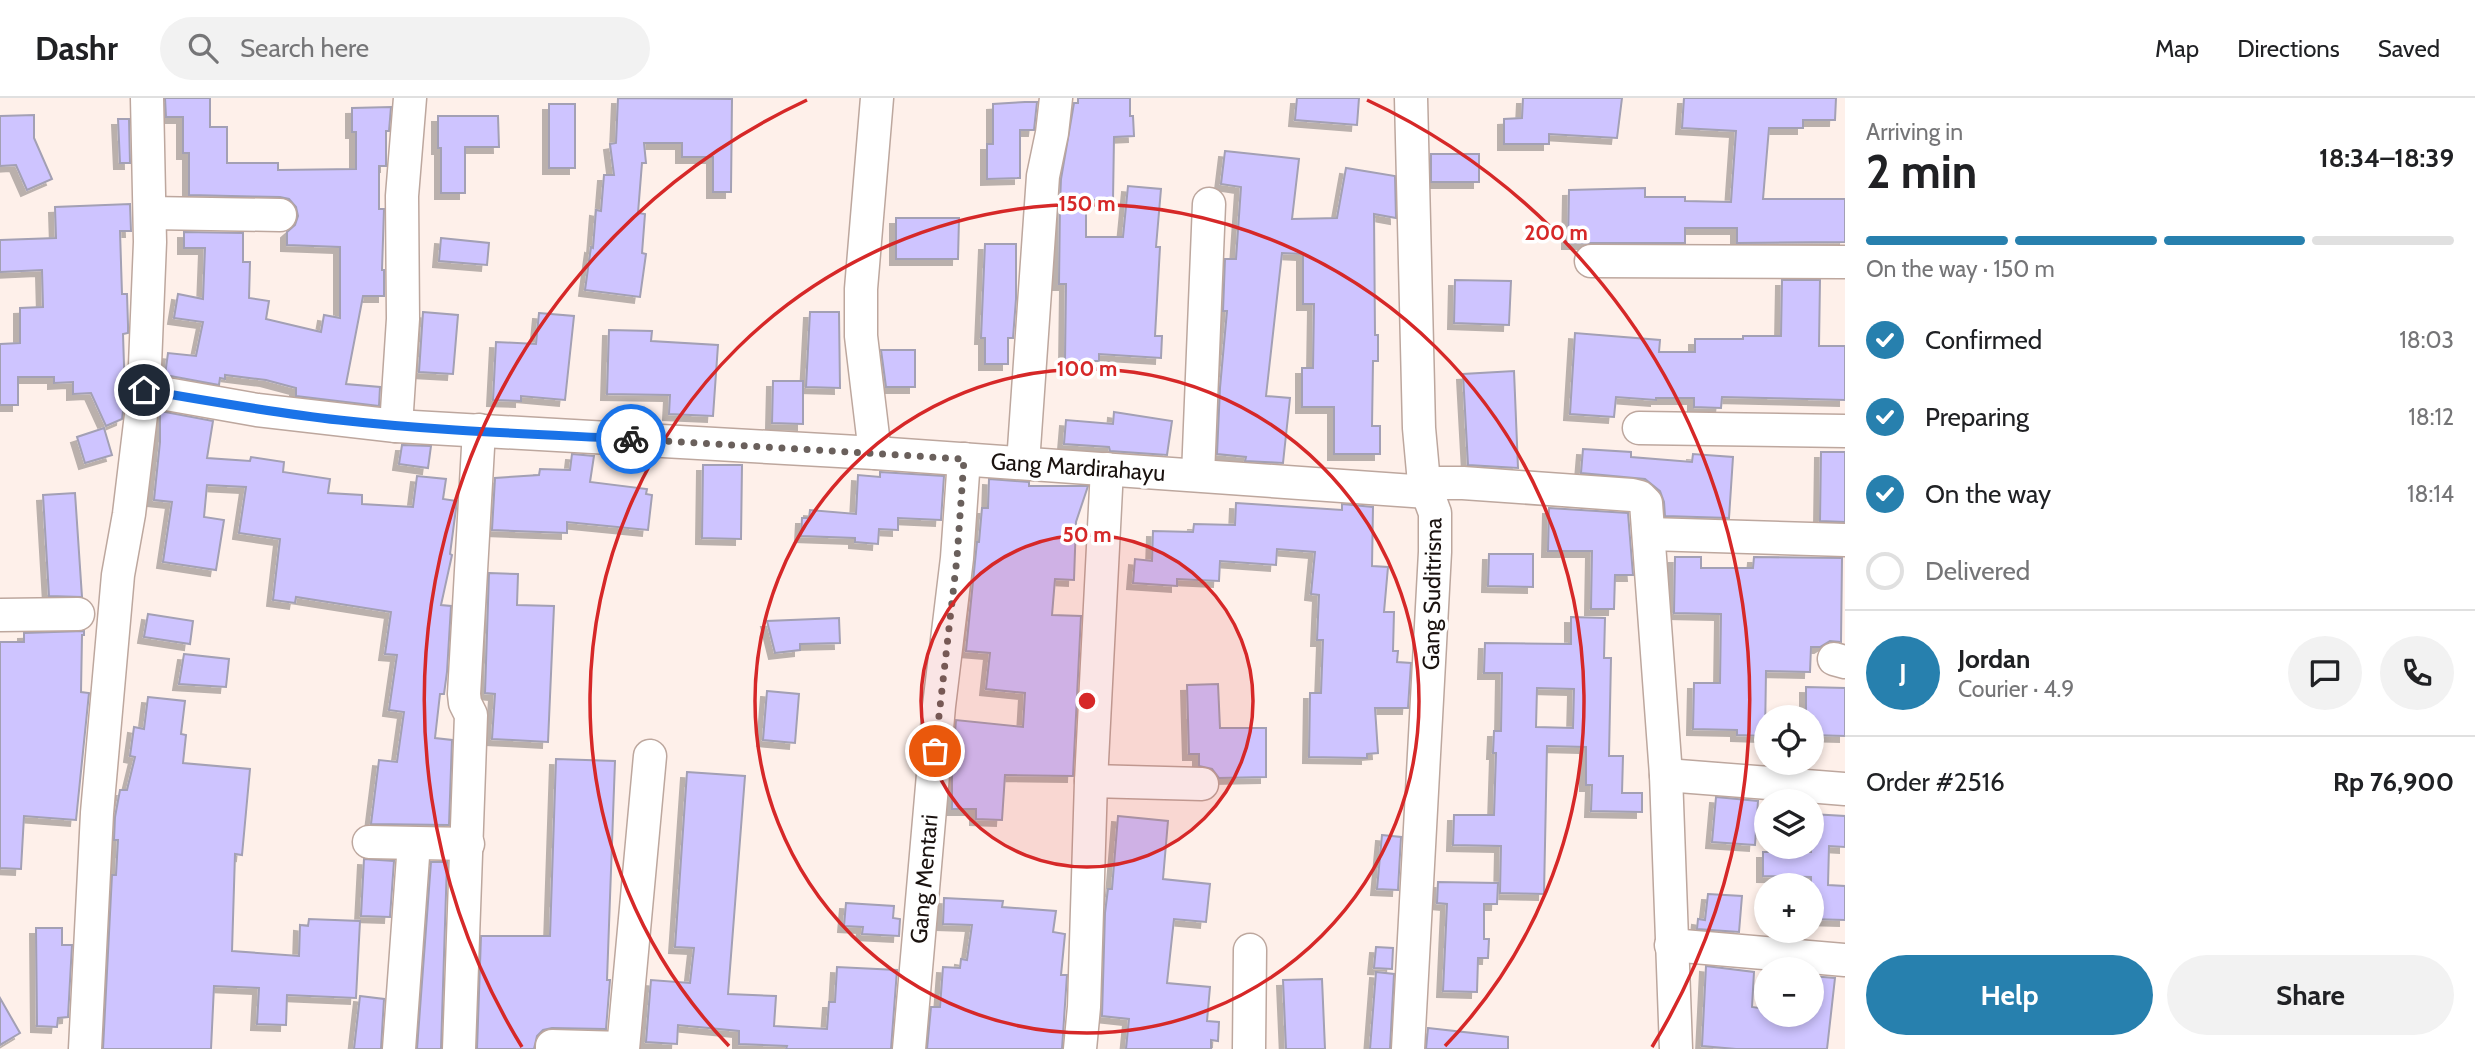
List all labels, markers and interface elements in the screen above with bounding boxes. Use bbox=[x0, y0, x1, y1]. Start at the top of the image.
search box bbox=[160, 17, 650, 80]
text: Dashr bbox=[35, 28, 118, 68]
icon: search bbox=[184, 29, 222, 67]
text: Search here bbox=[240, 32, 369, 64]
text: Map bbox=[2155, 34, 2199, 63]
text: Directions bbox=[2237, 34, 2340, 63]
text: Saved bbox=[2378, 34, 2440, 63]
text: Arriving in bbox=[1866, 118, 1963, 146]
text: 18:34–18:39 bbox=[2319, 142, 2454, 174]
text: 2 min bbox=[1866, 144, 1977, 200]
text: 150 m bbox=[1059, 191, 1115, 216]
text: 200 m bbox=[1524, 220, 1588, 245]
text: On the way · 150 m bbox=[1866, 255, 2055, 283]
icon: check bbox=[1866, 321, 1904, 359]
text: Confirmed bbox=[1925, 324, 2042, 356]
text: 18:03 bbox=[2399, 326, 2454, 354]
text: 100 m bbox=[1057, 356, 1117, 381]
pin bbox=[114, 360, 174, 420]
icon: home bbox=[125, 371, 163, 409]
icon: check bbox=[1866, 398, 1904, 436]
text: Preparing bbox=[1925, 401, 2029, 433]
text: 18:12 bbox=[2408, 403, 2454, 431]
courier bbox=[596, 404, 666, 474]
icon: bike bbox=[612, 420, 650, 458]
street label: Gang Mardirahayu bbox=[990, 447, 1166, 487]
icon: check bbox=[1866, 475, 1904, 513]
text: On the way bbox=[1925, 478, 2051, 510]
text: 18:14 bbox=[2407, 480, 2454, 508]
street label: Gang Suditrisna bbox=[1417, 518, 1447, 670]
text: 50 m bbox=[1062, 522, 1112, 547]
text: Delivered bbox=[1925, 555, 2030, 587]
button: chat bbox=[2288, 636, 2362, 710]
button: phone bbox=[2380, 636, 2454, 710]
text: Jordan bbox=[1958, 643, 2030, 675]
text: J bbox=[1899, 657, 1907, 689]
text: Courier · 4.9 bbox=[1958, 675, 2074, 703]
centre of rings bbox=[1075, 689, 1099, 713]
map controls bbox=[1754, 705, 1824, 1027]
button: locate bbox=[1754, 705, 1824, 775]
pin bbox=[905, 721, 965, 781]
icon: bag bbox=[916, 732, 954, 770]
text: Order #2516 bbox=[1866, 766, 2005, 798]
text: Rp 76,900 bbox=[2333, 766, 2454, 798]
button: layers bbox=[1754, 789, 1824, 859]
street label: Gang Mentari bbox=[904, 813, 944, 945]
button: + bbox=[1754, 873, 1824, 943]
button: Help bbox=[1866, 955, 2153, 1035]
button: Share bbox=[2167, 955, 2454, 1035]
button: − bbox=[1754, 957, 1824, 1027]

